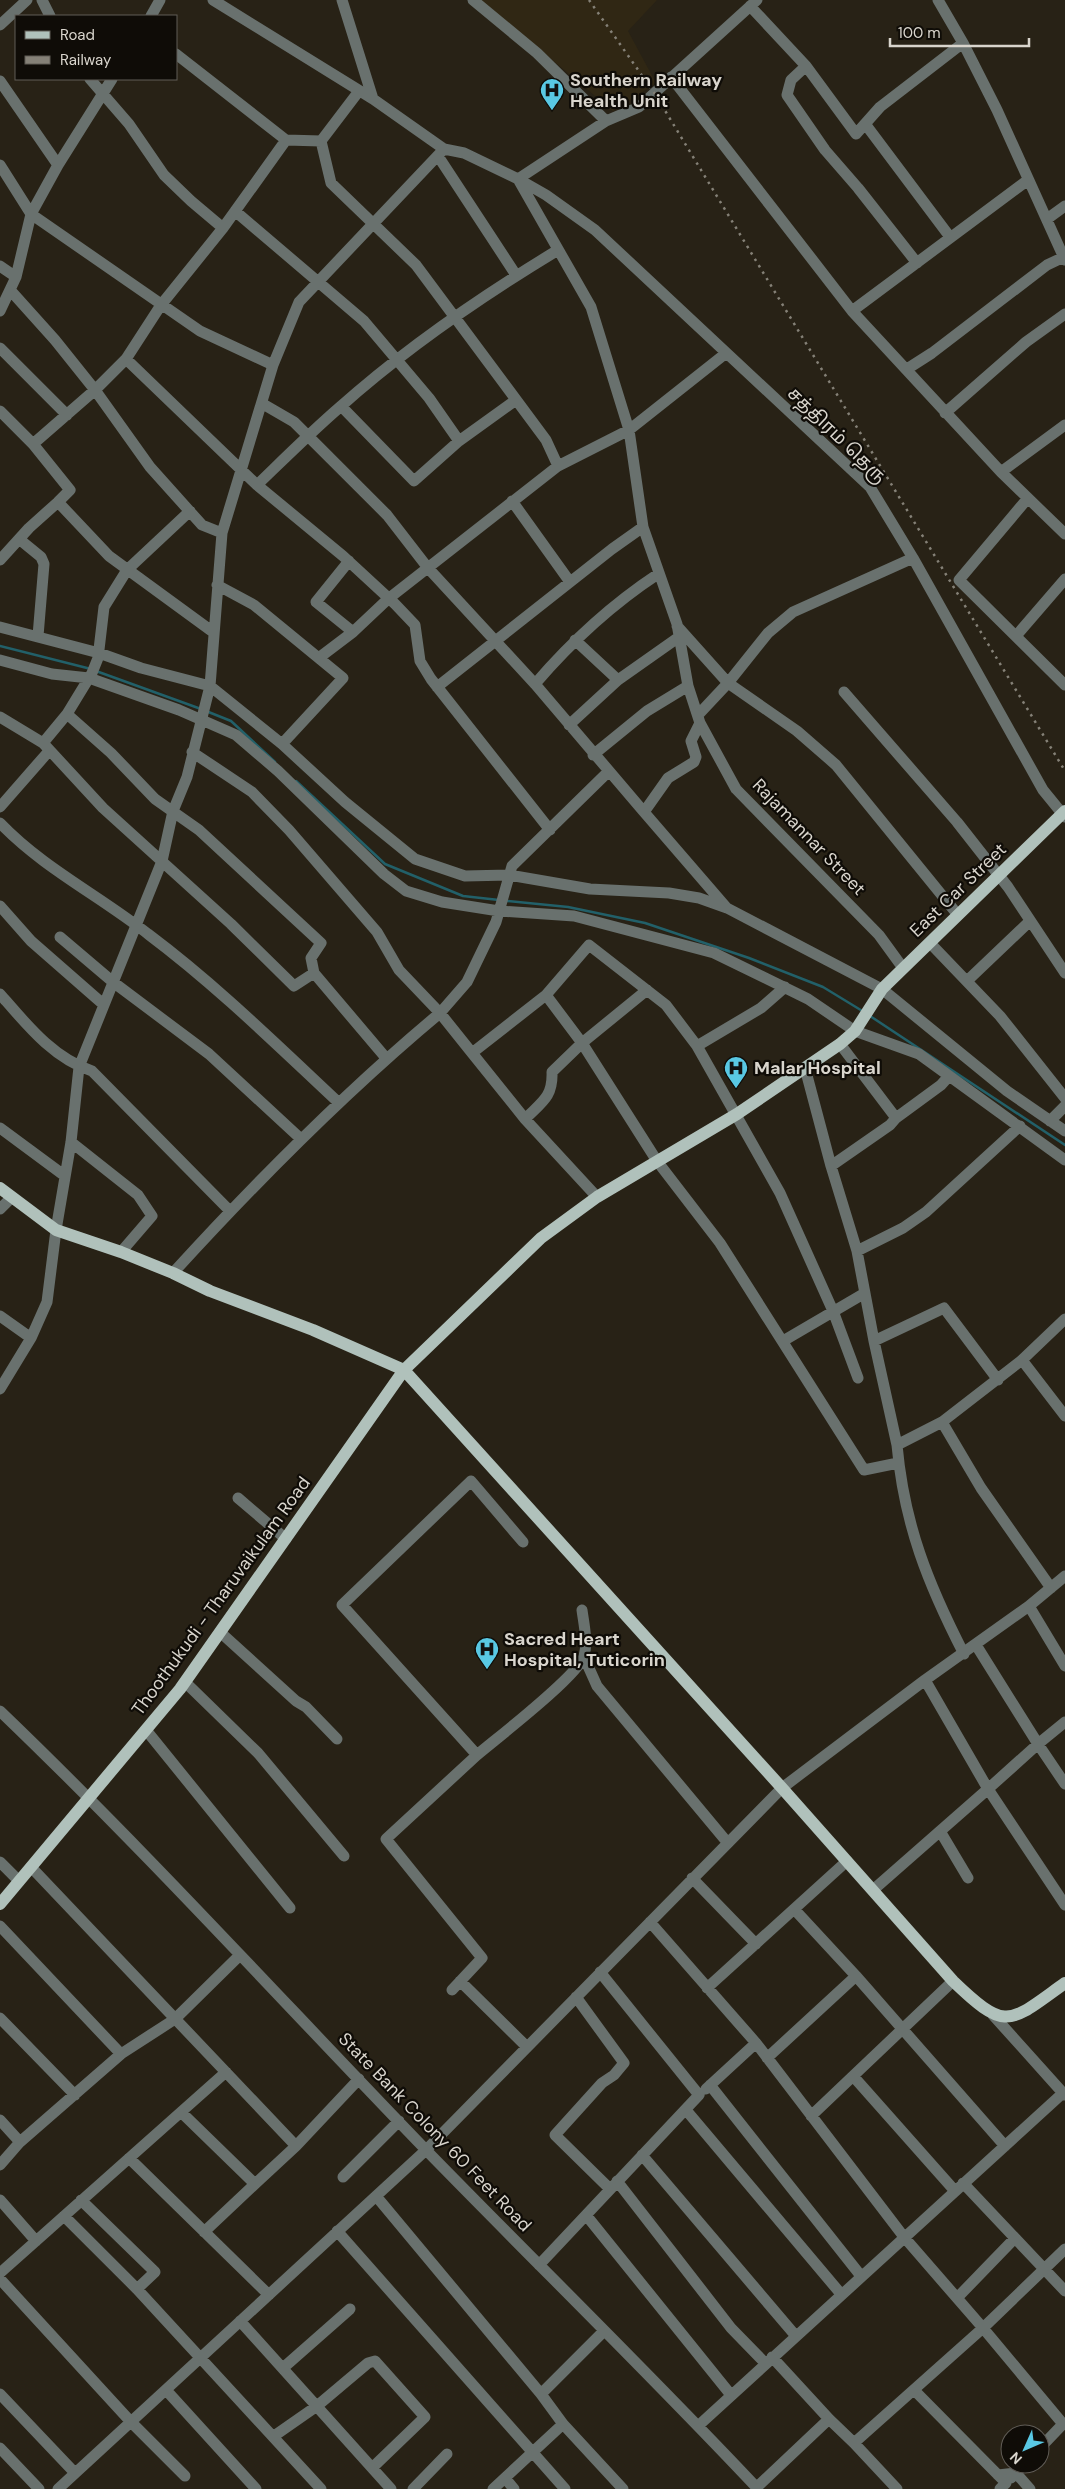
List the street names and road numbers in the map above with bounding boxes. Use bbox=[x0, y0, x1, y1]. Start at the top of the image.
street label: சத்திரம் தெரு bbox=[782, 382, 892, 488]
street label: Rajamannar Street bbox=[747, 774, 871, 900]
street label: East Car Street bbox=[904, 838, 1012, 942]
street label: Thoothukudi - Tharuvaikulam Road bbox=[126, 1472, 316, 1720]
street label: State Bank Colony 60 Feet Road bbox=[333, 2027, 537, 2237]

